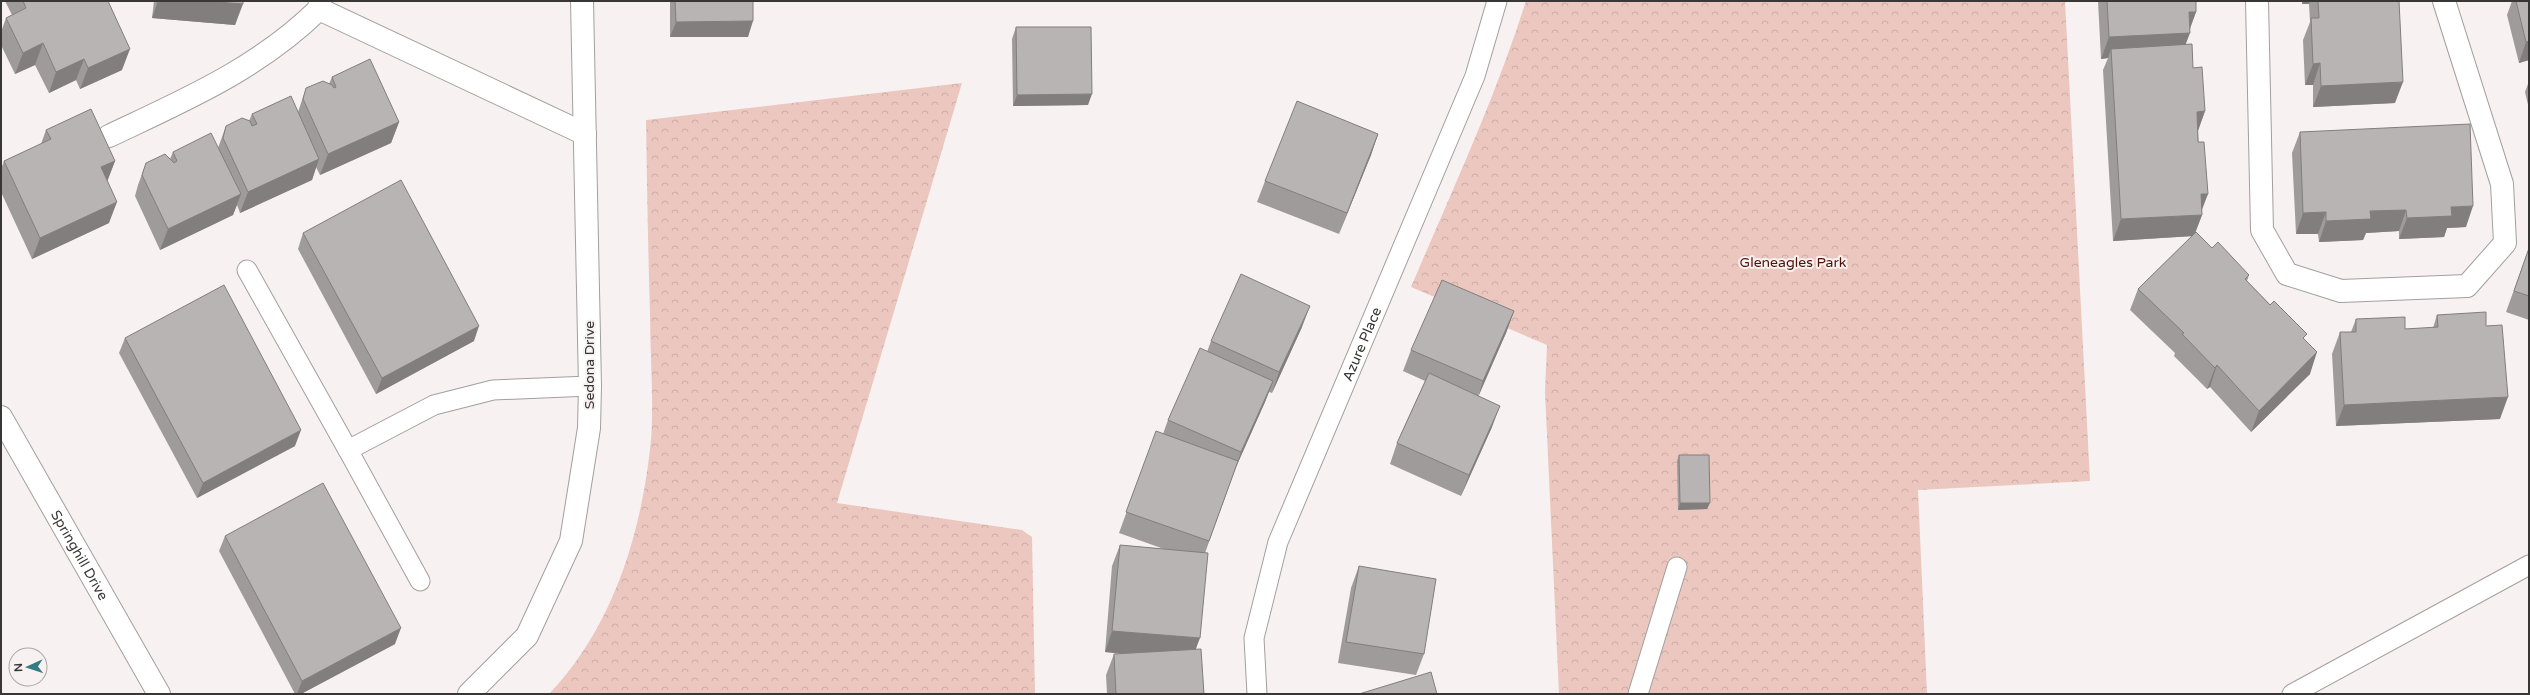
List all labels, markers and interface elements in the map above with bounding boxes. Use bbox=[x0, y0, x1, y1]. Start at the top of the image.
park label: Gleneagles Park bbox=[1740, 254, 1847, 271]
street label: Azure Place bbox=[1339, 304, 1385, 384]
street label: Sedona Drive bbox=[581, 321, 598, 409]
street label: Springhill Drive bbox=[47, 507, 112, 603]
north arrow bbox=[8, 647, 48, 687]
text: N bbox=[12, 663, 25, 672]

